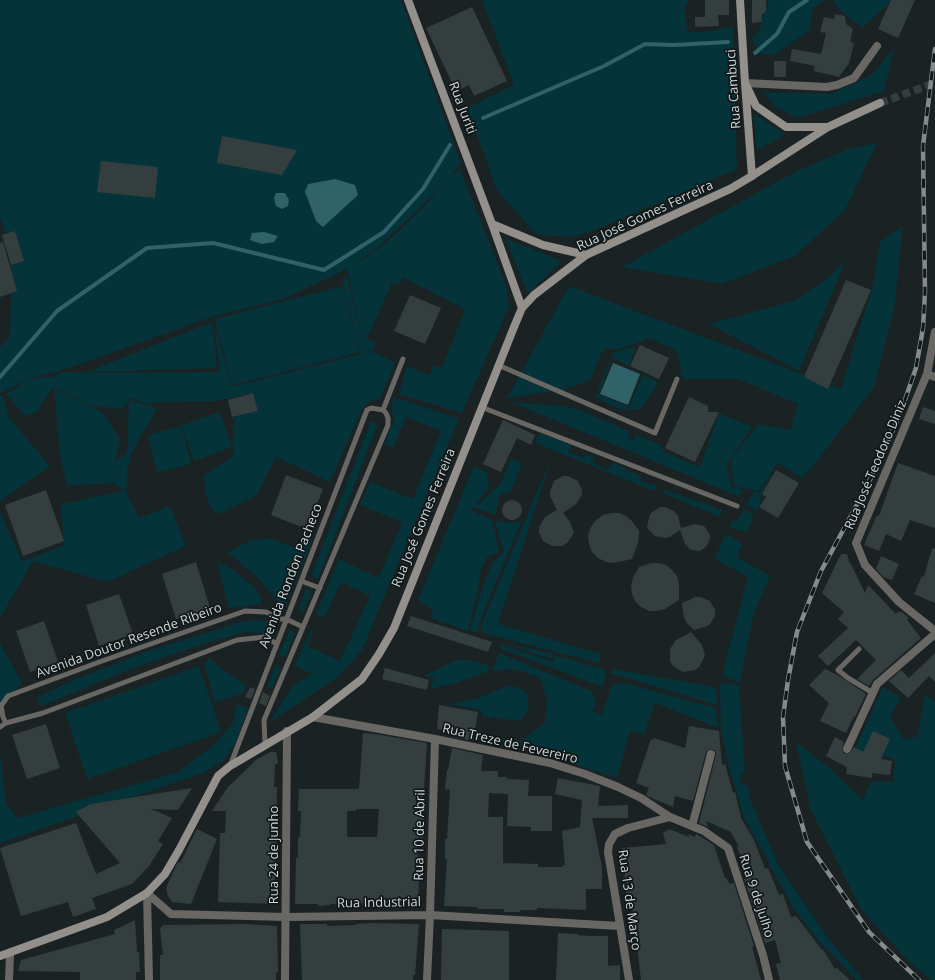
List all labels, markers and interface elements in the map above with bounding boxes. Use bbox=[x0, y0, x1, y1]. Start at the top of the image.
street label: Rua Cambuci bbox=[723, 49, 745, 129]
street label: Rua Juriti bbox=[445, 80, 479, 136]
street label: Rua José Gomes Ferreira bbox=[574, 178, 716, 254]
street label: Rua José Teodoro Diniz bbox=[842, 398, 910, 532]
street label: Rua José Gomes Ferreira bbox=[389, 446, 459, 590]
street label: Avenida Rondon Pacheco bbox=[256, 502, 326, 650]
street label: Avenida Doutor Resende Ribeiro bbox=[34, 600, 224, 682]
street label: Rua Treze de Fevereiro bbox=[441, 721, 579, 767]
street label: Rua 10 de Abril bbox=[411, 789, 429, 881]
street label: Rua 24 de Junho bbox=[266, 806, 282, 904]
street label: Rua 13 de Março bbox=[614, 849, 644, 951]
street label: Rua 9 de Julho bbox=[735, 852, 777, 940]
street label: Rua Industrial bbox=[337, 894, 421, 912]

